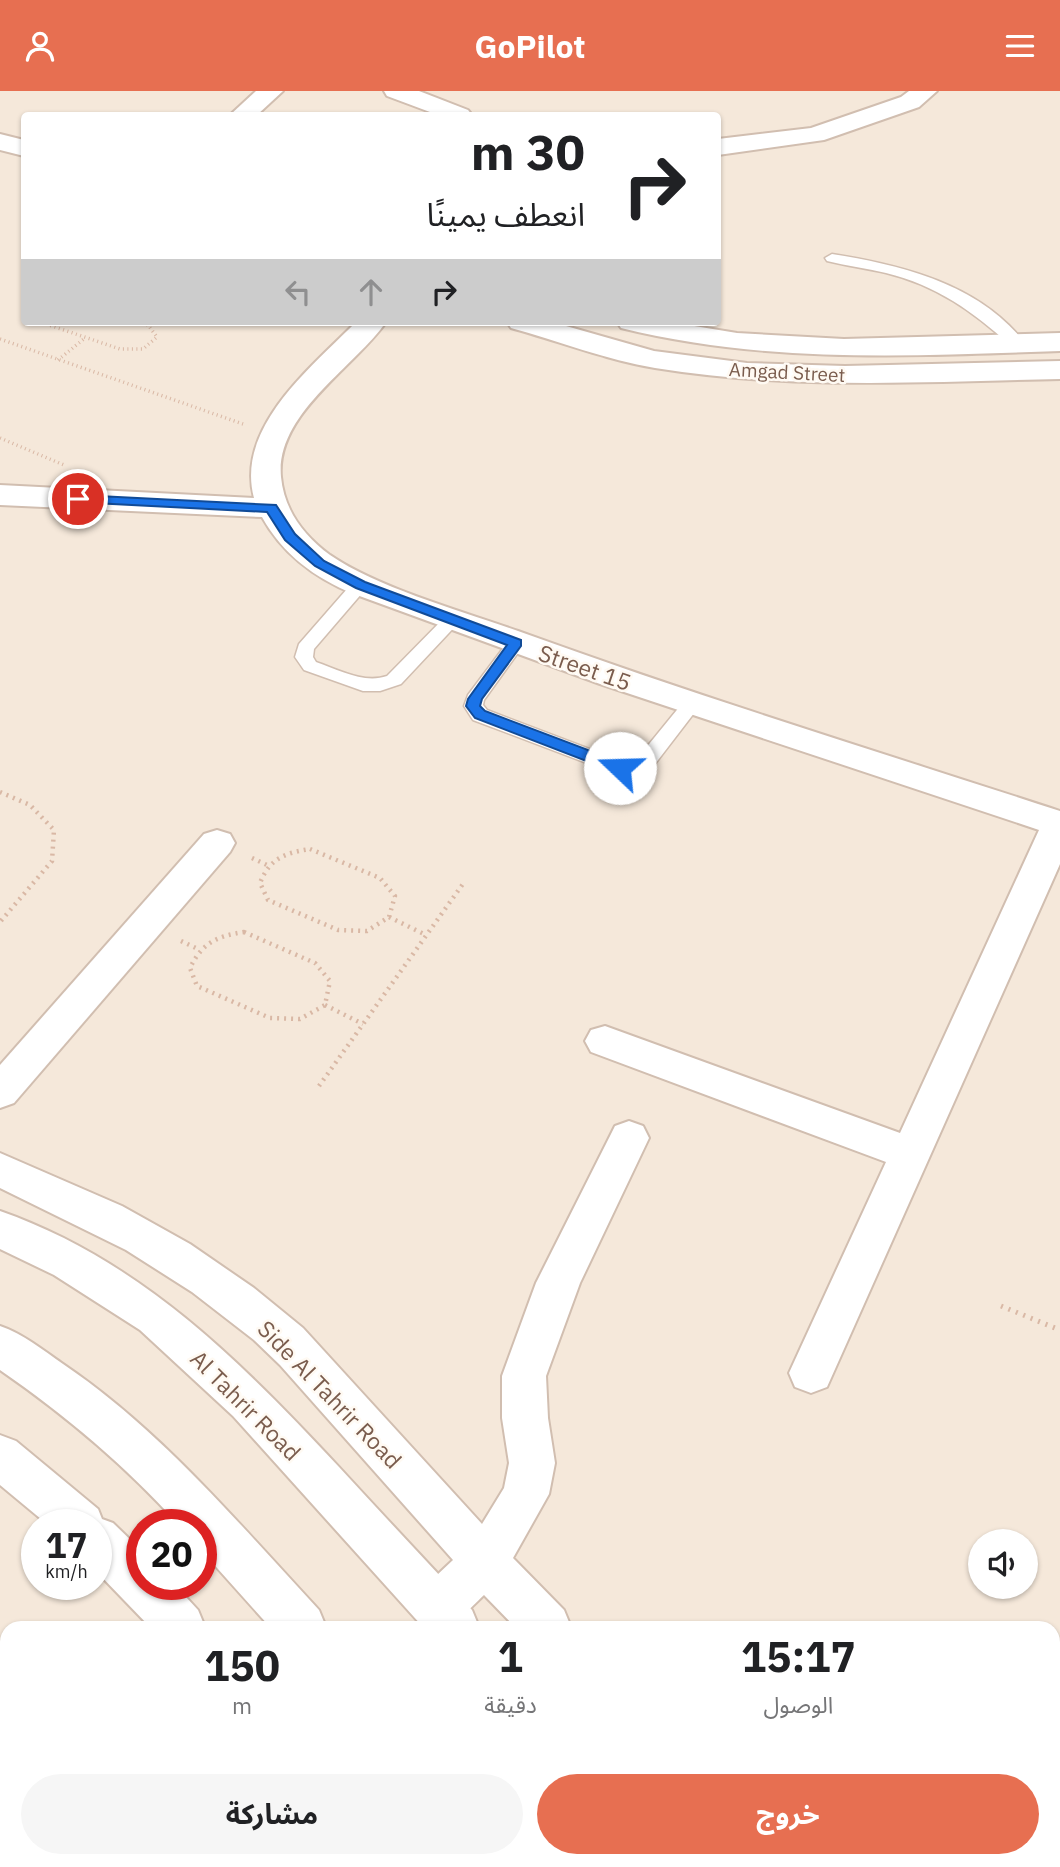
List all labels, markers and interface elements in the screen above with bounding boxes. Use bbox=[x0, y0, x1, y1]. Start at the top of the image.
text: GoPilot bbox=[475, 25, 586, 67]
icon: person bbox=[21, 27, 59, 65]
icon: menu bbox=[1001, 27, 1039, 65]
text: 30 m bbox=[471, 120, 585, 183]
icon: right bbox=[609, 140, 700, 231]
text: انعطف يمينًا bbox=[426, 193, 585, 235]
icon: left bbox=[279, 273, 317, 311]
icon: ahead bbox=[352, 273, 390, 311]
icon: right bbox=[425, 273, 463, 311]
street label: Amgad Street bbox=[728, 357, 846, 387]
pin bbox=[48, 469, 108, 529]
icon: arrive bbox=[59, 480, 97, 518]
street label: Street 15 bbox=[535, 637, 635, 697]
position arrow bbox=[583, 731, 657, 805]
street label: Side Al Tahrir Road bbox=[252, 1314, 408, 1474]
street label: Al Tahrir Road bbox=[184, 1343, 308, 1467]
speed limit sign: 20 bbox=[126, 1509, 217, 1600]
text: 17 bbox=[45, 1522, 88, 1568]
map controls bbox=[968, 1529, 1038, 1599]
button: sound bbox=[968, 1529, 1038, 1599]
text: km/h bbox=[45, 1560, 88, 1583]
text: 1 bbox=[498, 1629, 523, 1684]
text: 15:17 bbox=[741, 1629, 856, 1684]
text: 150 bbox=[204, 1638, 280, 1693]
text: دقيقة bbox=[484, 1689, 537, 1719]
text: الوصول bbox=[763, 1689, 833, 1719]
text: m bbox=[232, 1690, 252, 1720]
button: مشاركة bbox=[21, 1774, 523, 1854]
button: خروج bbox=[537, 1774, 1039, 1854]

